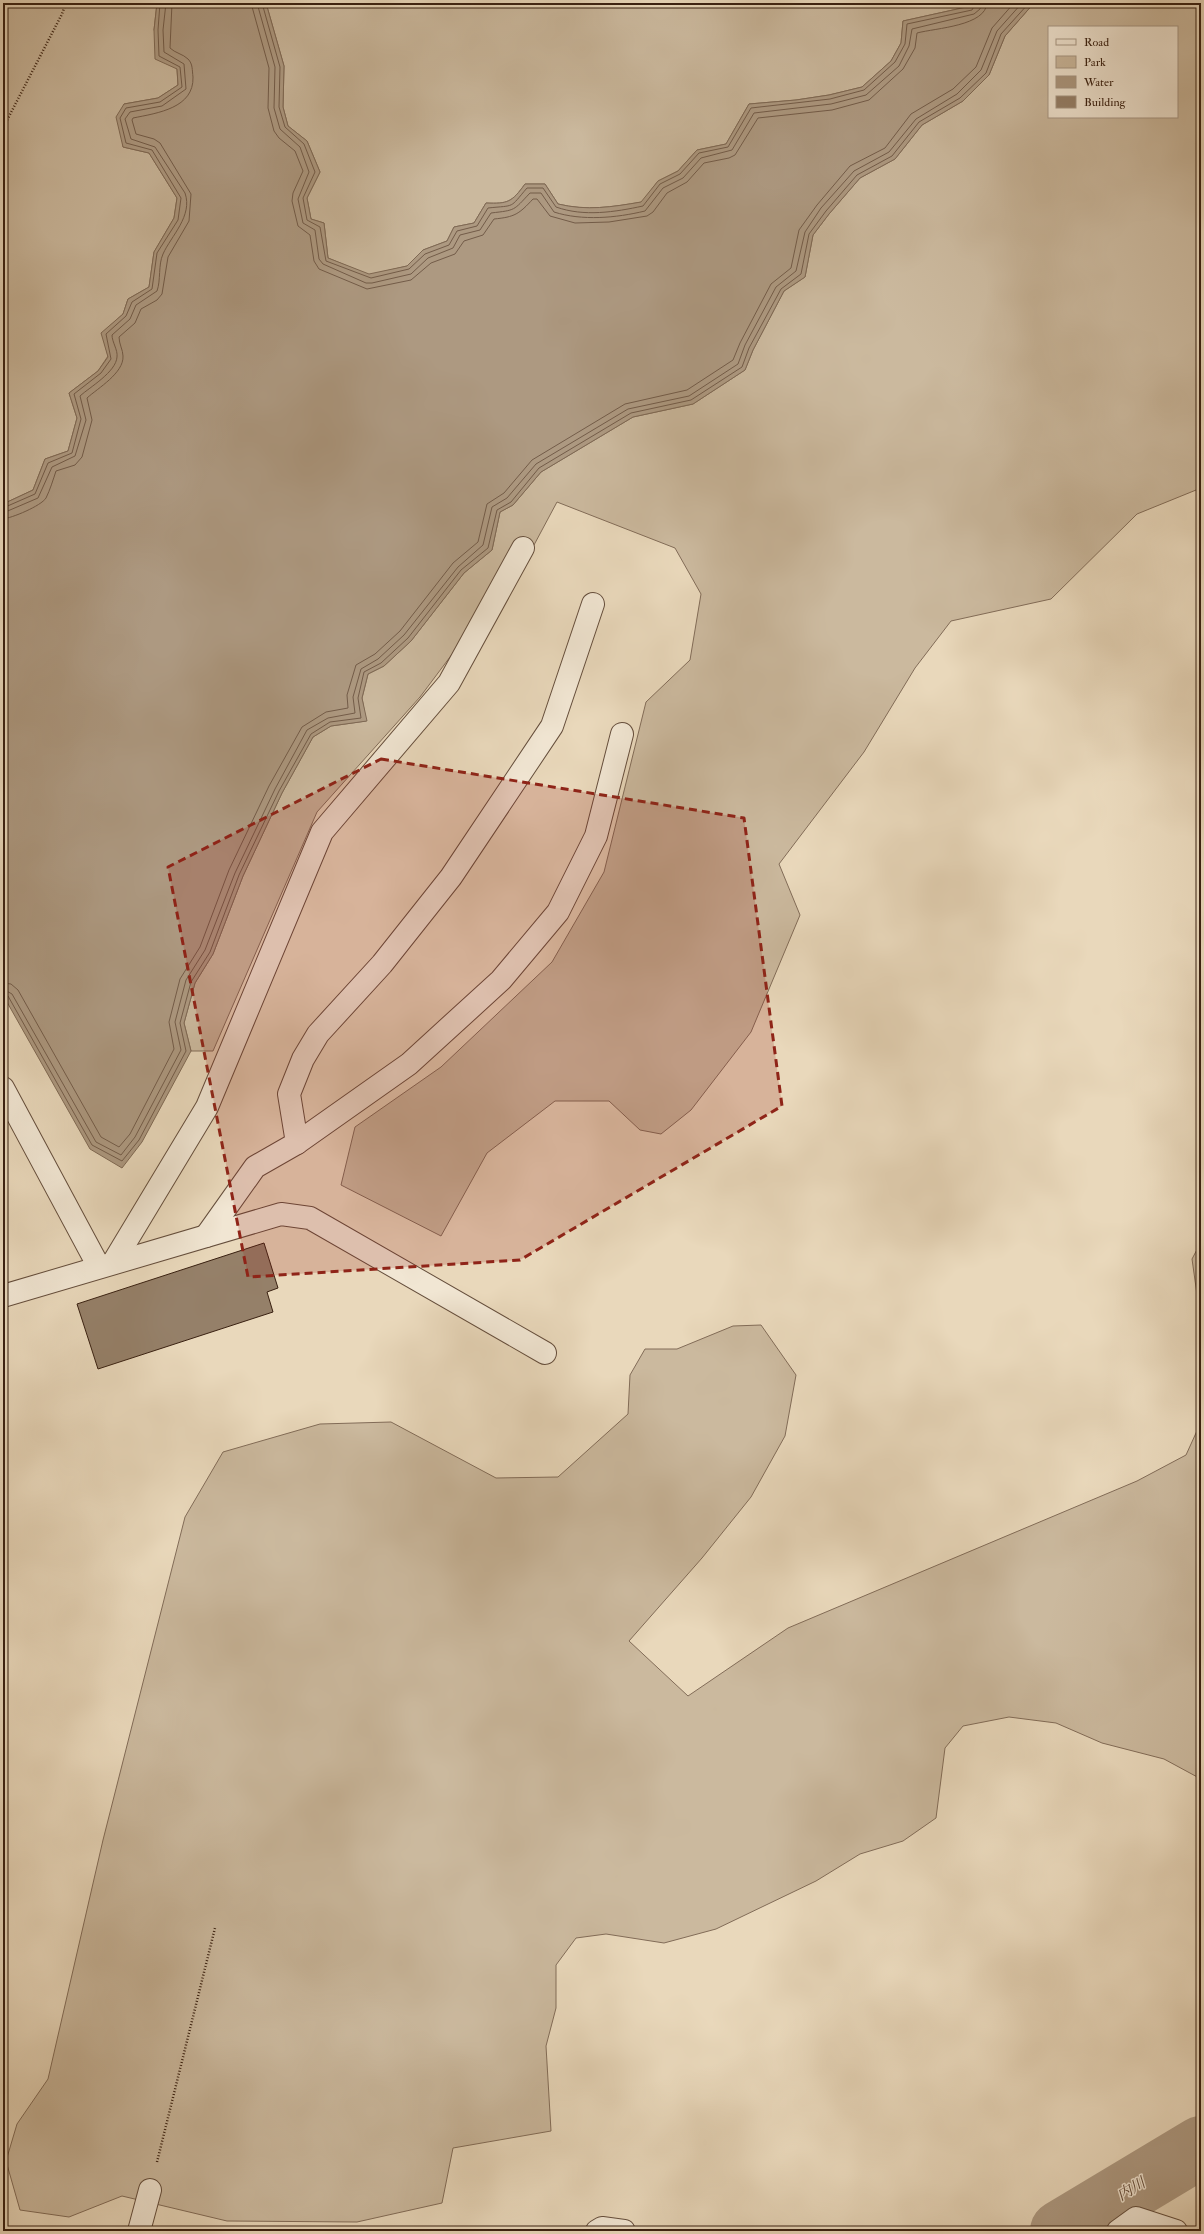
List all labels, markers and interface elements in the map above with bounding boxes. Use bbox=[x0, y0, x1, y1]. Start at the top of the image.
legend bbox=[1048, 26, 1178, 118]
text: Road bbox=[1084, 35, 1109, 50]
text: Park bbox=[1084, 55, 1106, 70]
text: Water bbox=[1083, 75, 1114, 90]
text: Building bbox=[1084, 95, 1127, 110]
water label: 内川 bbox=[1114, 2173, 1151, 2205]

